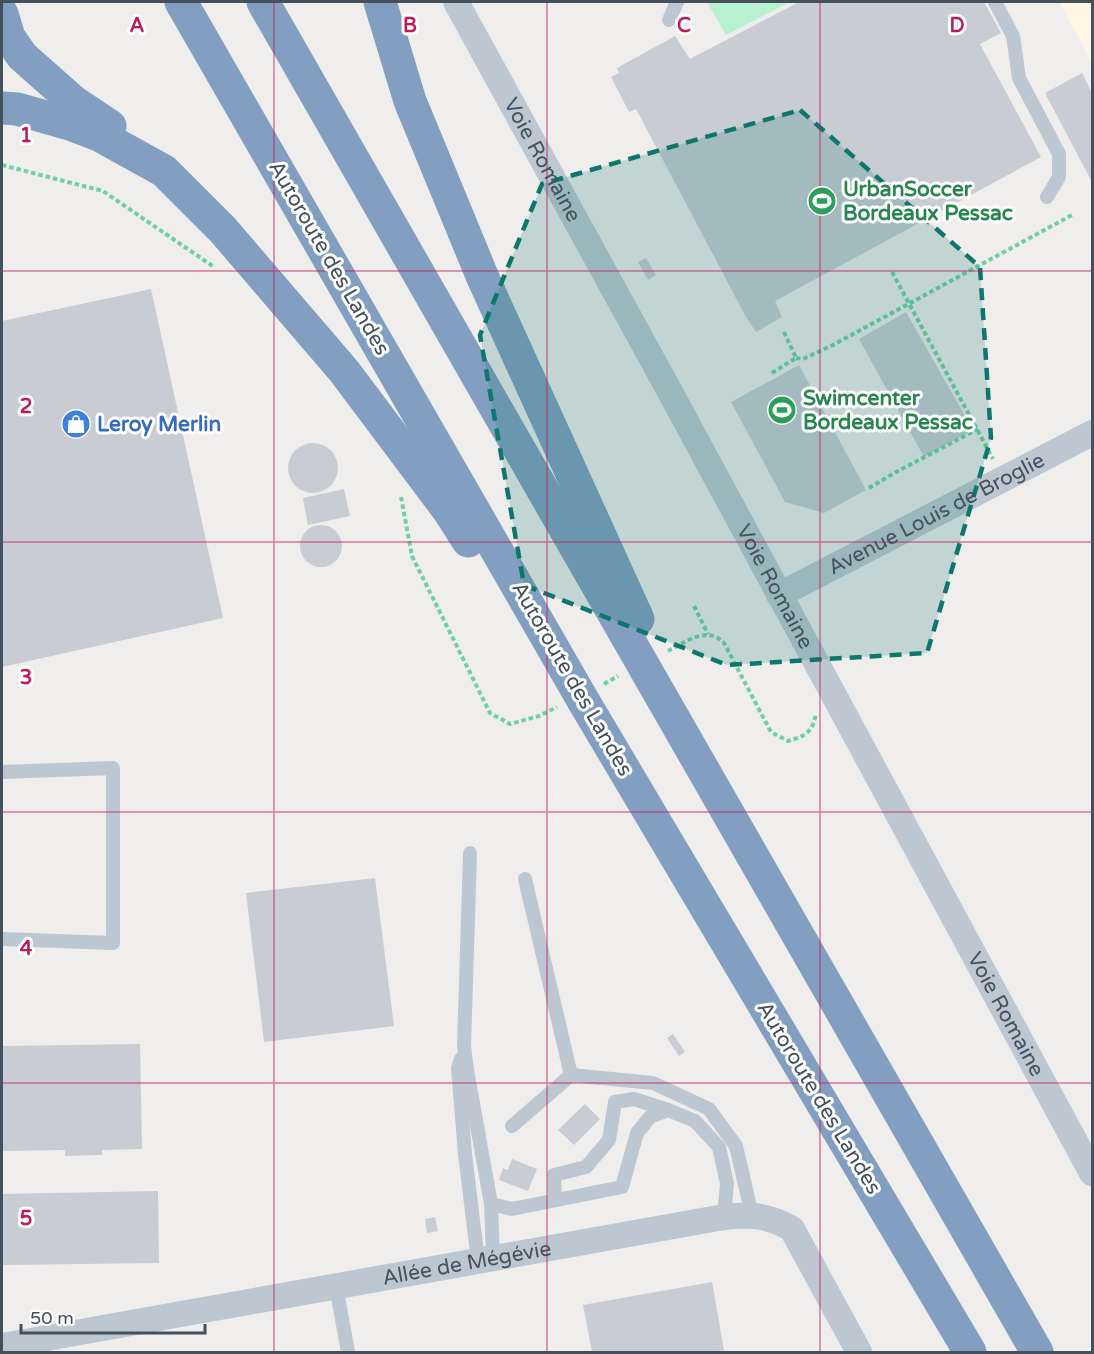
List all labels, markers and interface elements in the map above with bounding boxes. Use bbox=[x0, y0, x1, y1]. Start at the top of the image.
text: A bbox=[130, 14, 145, 38]
text: B bbox=[403, 14, 417, 38]
text: C bbox=[677, 14, 691, 38]
text: D bbox=[949, 14, 965, 38]
street label: Voie Romaine bbox=[499, 93, 587, 226]
text: 1 bbox=[20, 124, 32, 148]
street label: Autoroute des Landes bbox=[263, 157, 395, 359]
place label: UrbanSoccer Bordeaux Pessac bbox=[843, 177, 1013, 226]
sports icon: UrbanSoccer Bordeaux Pessac bbox=[806, 185, 838, 217]
place label: Swimcenter Bordeaux Pessac bbox=[803, 386, 973, 435]
sports icon: Swimcenter Bordeaux Pessac bbox=[766, 394, 798, 426]
text: 2 bbox=[20, 395, 32, 419]
shop icon: Leroy Merlin bbox=[60, 408, 92, 440]
place label: Leroy Merlin bbox=[97, 412, 221, 437]
street label: Avenue Louis de Broglie bbox=[824, 447, 1049, 580]
street label: Voie Romaine bbox=[731, 520, 819, 653]
street label: Autoroute des Landes bbox=[506, 578, 638, 780]
text: 3 bbox=[20, 666, 32, 690]
text: 4 bbox=[20, 937, 33, 961]
street label: Voie Romaine bbox=[962, 948, 1050, 1081]
street label: Autoroute des Landes bbox=[752, 997, 886, 1199]
text: 5 bbox=[20, 1207, 32, 1231]
street label: Allée de Mégévie bbox=[380, 1236, 553, 1290]
scale bar bbox=[21, 1297, 206, 1335]
text: 50 m bbox=[30, 1307, 74, 1329]

